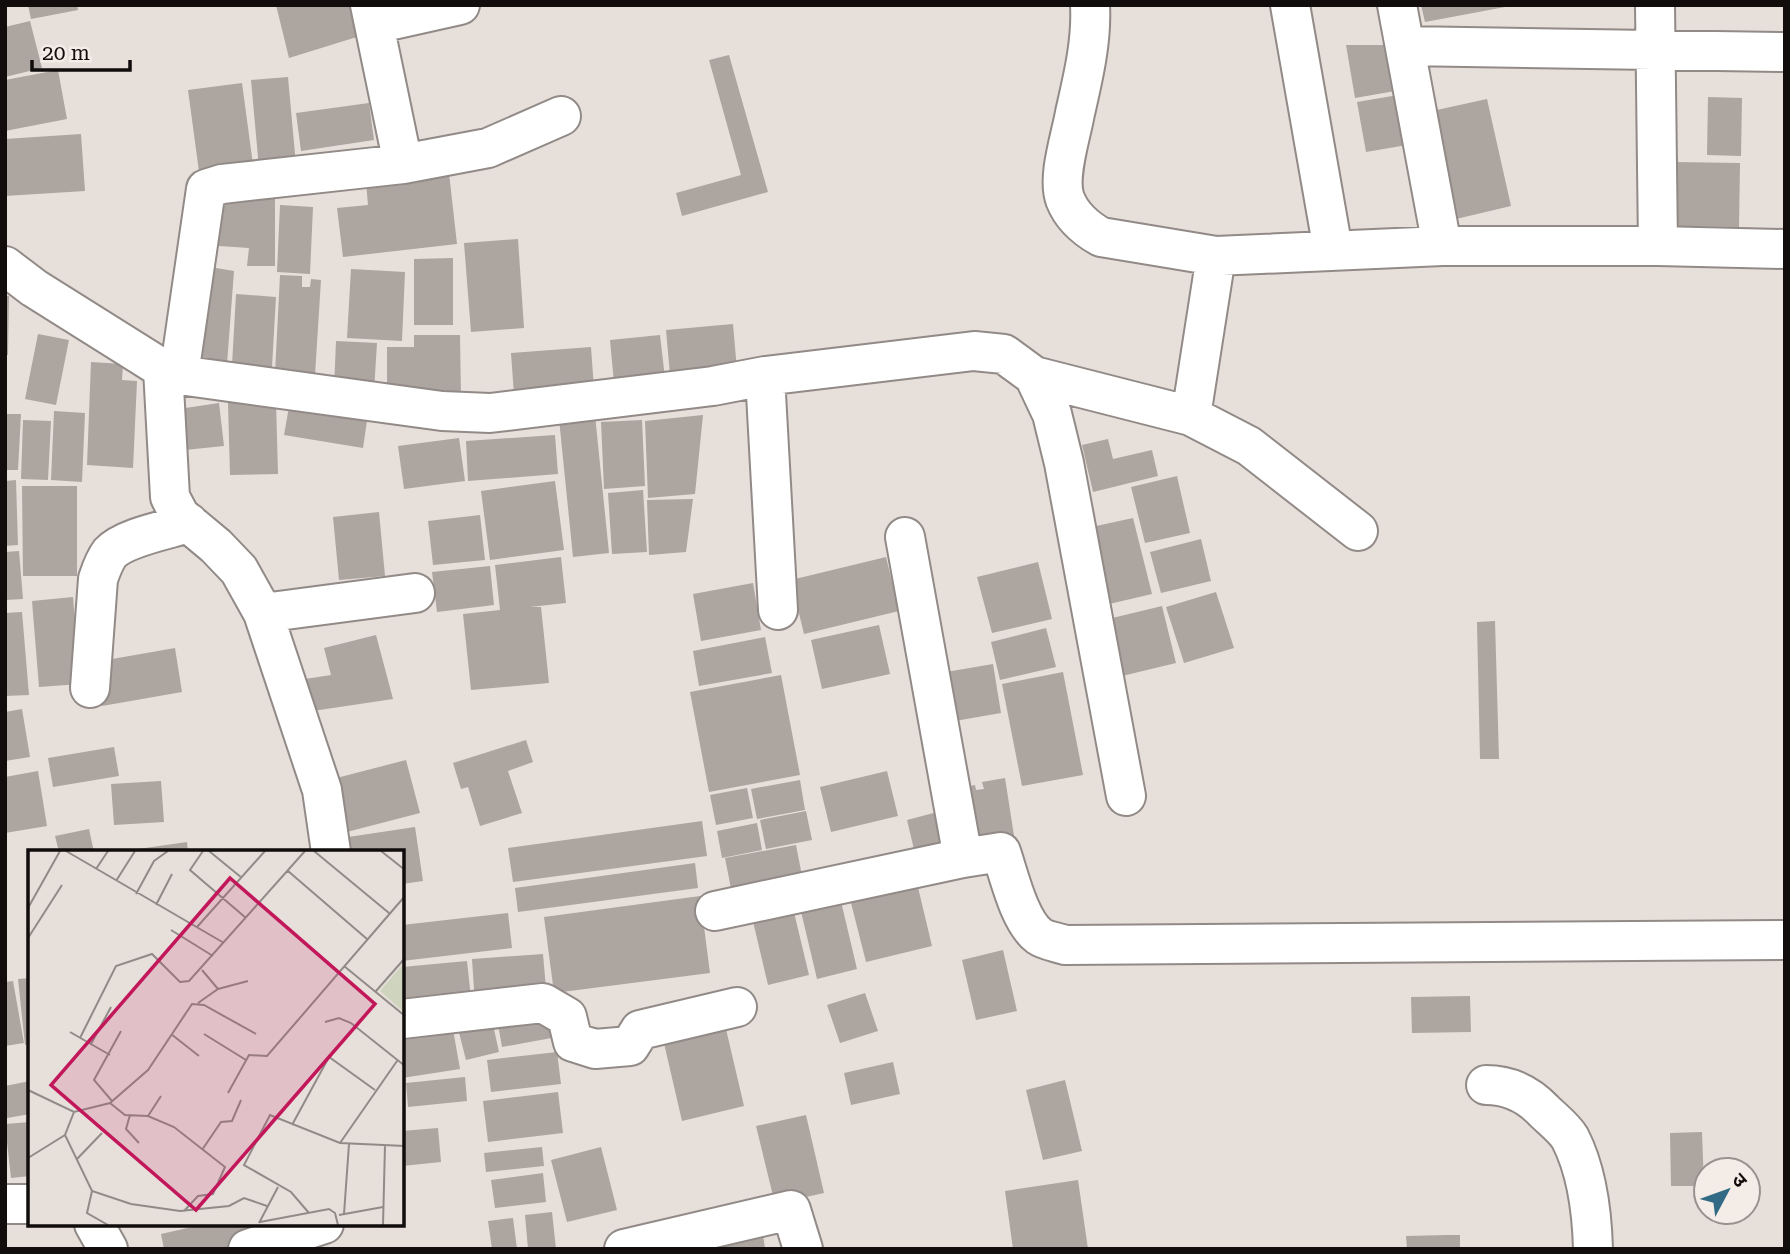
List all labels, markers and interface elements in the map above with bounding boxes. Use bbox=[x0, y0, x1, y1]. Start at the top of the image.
scale bar bbox=[32, 28, 130, 72]
text: 20 m bbox=[42, 41, 90, 65]
inset map bbox=[28, 850, 404, 1226]
north arrow bbox=[1692, 1156, 1762, 1226]
text: उ bbox=[1727, 1168, 1752, 1193]

